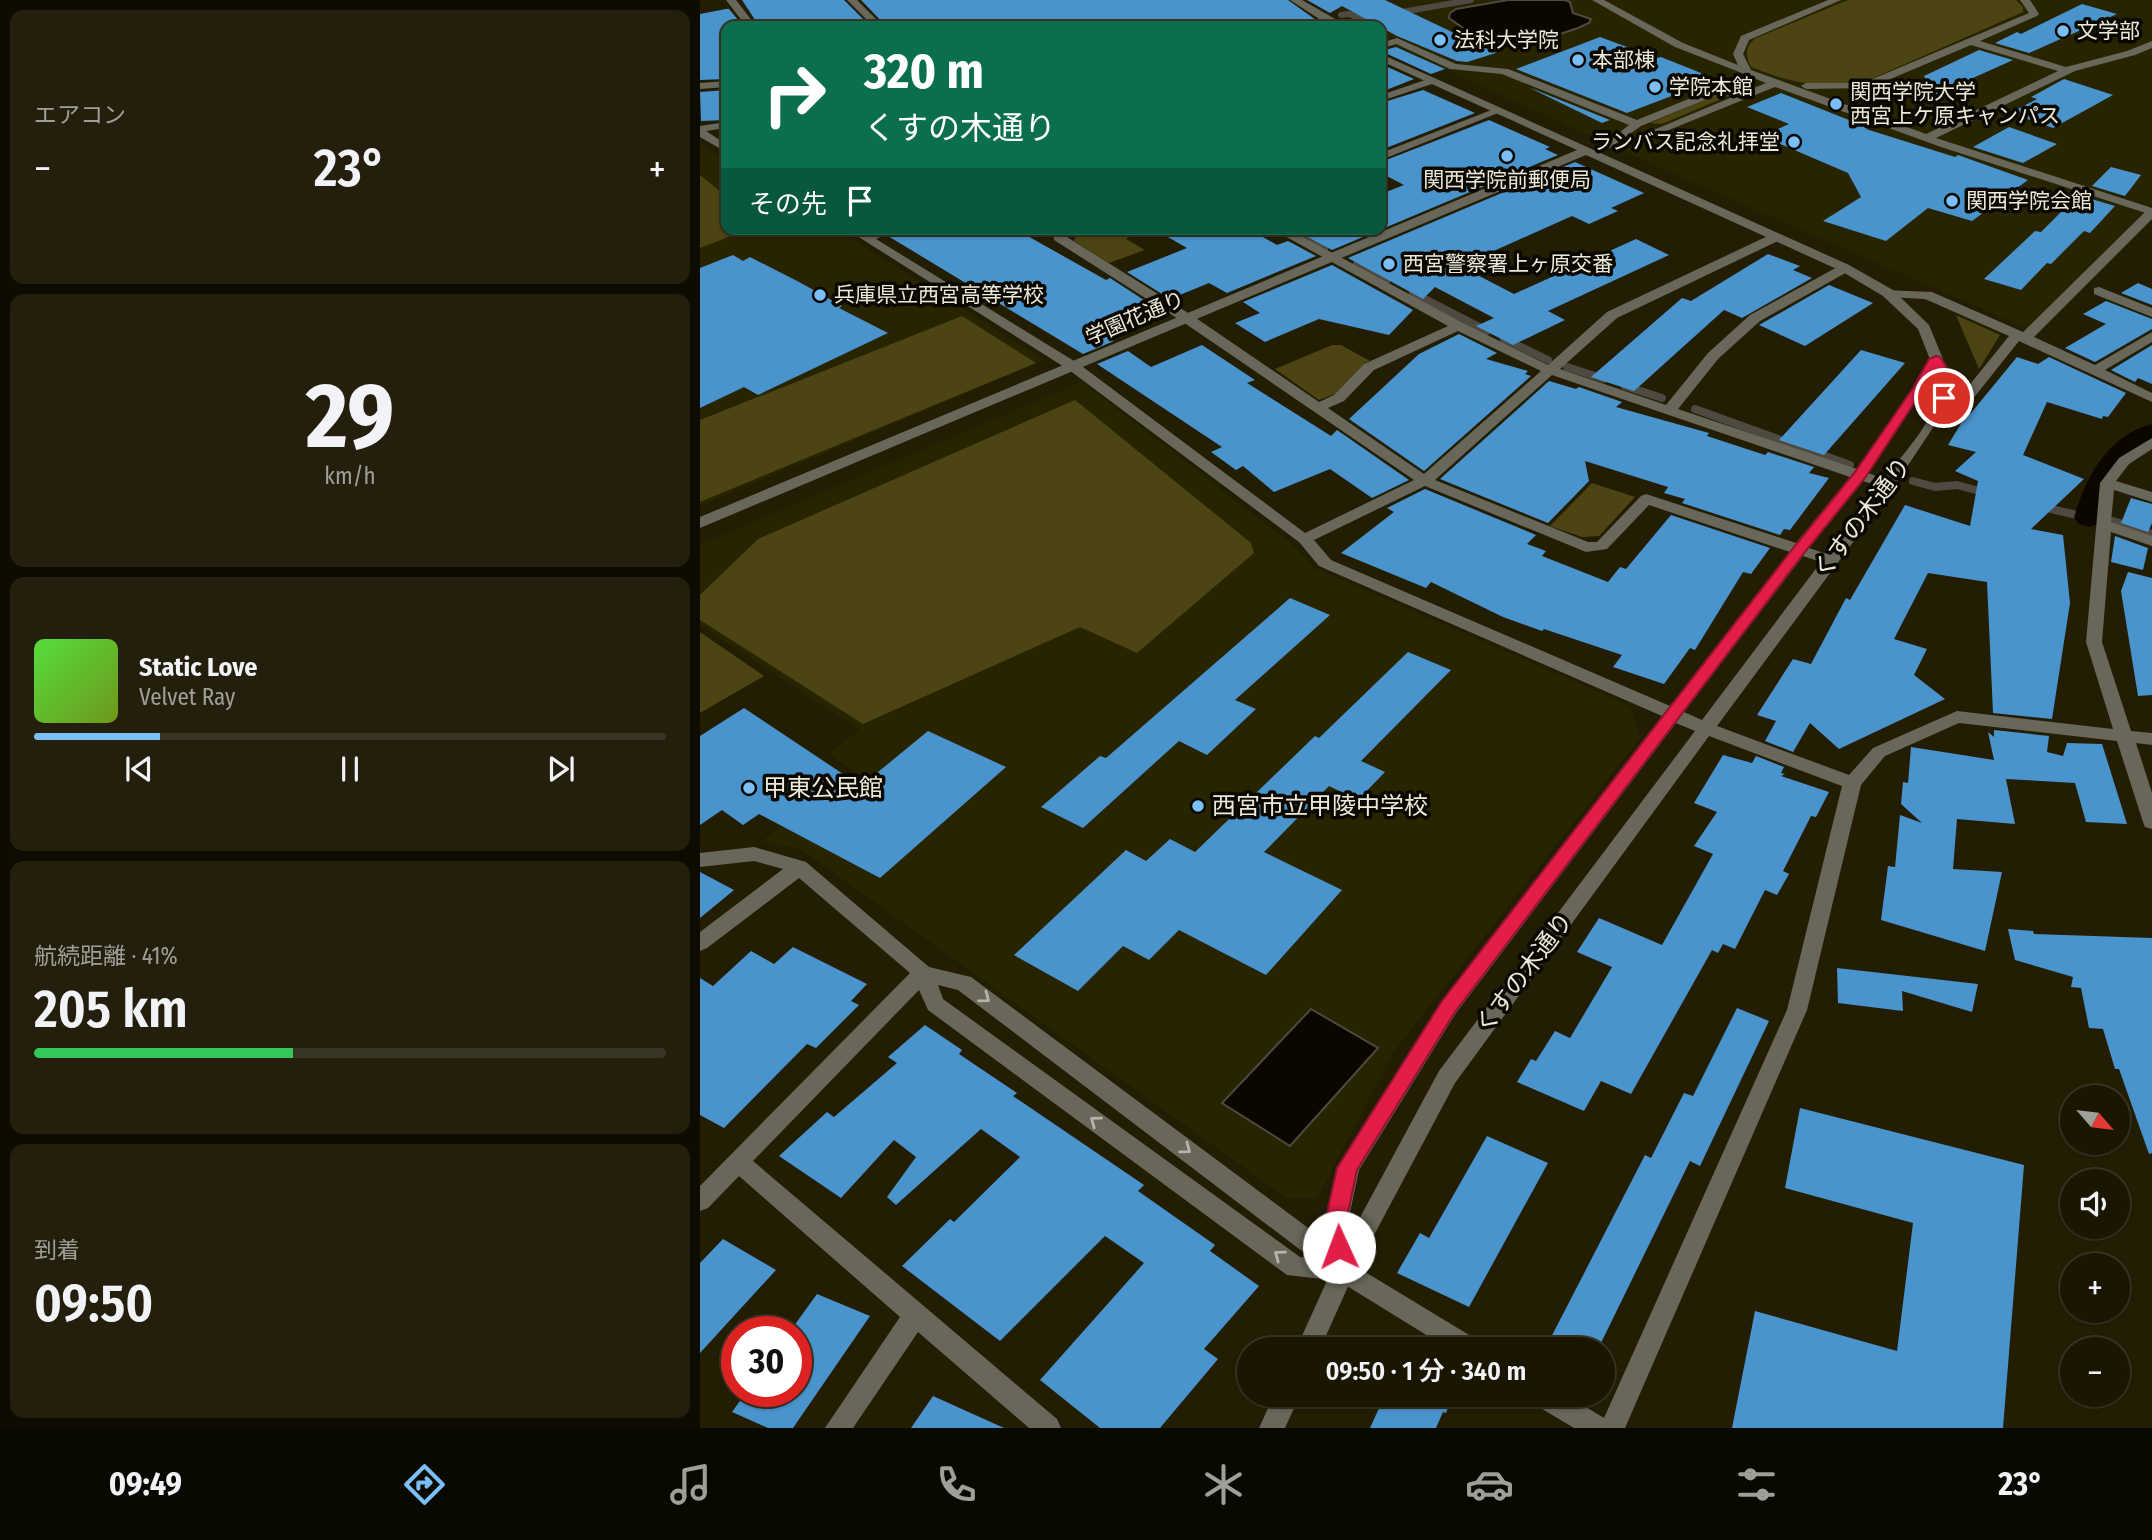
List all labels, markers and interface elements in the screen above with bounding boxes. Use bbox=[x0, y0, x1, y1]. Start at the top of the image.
place label: 文学部 bbox=[2077, 18, 2140, 44]
marker: 文学部 bbox=[2055, 23, 2071, 39]
place label: 法科大学院 bbox=[1454, 27, 1559, 53]
marker: 法科大学院 bbox=[1432, 32, 1448, 48]
text: 320 m bbox=[864, 42, 984, 101]
place label: 本部棟 bbox=[1592, 47, 1655, 73]
icon: right bbox=[749, 49, 840, 140]
marker: 本部棟 bbox=[1570, 52, 1586, 68]
place label: 学院本館 bbox=[1669, 74, 1753, 100]
marker: 学院本館 bbox=[1647, 79, 1663, 95]
place label: 関西学院大学 西宮上ケ原キャンパス bbox=[1850, 79, 2060, 129]
marker: 関西学院大学 西宮上ケ原キャンパス bbox=[1828, 96, 1844, 112]
text: エアコン bbox=[34, 101, 126, 129]
text: くすの木通り bbox=[864, 109, 1056, 147]
place label: ランバス記念礼拝堂 bbox=[1591, 129, 1780, 155]
marker: ランバス記念礼拝堂 bbox=[1786, 134, 1802, 150]
text: 23° bbox=[314, 137, 386, 200]
text: − bbox=[34, 146, 51, 192]
text: + bbox=[649, 146, 666, 192]
marker: 関西学院前郵便局 bbox=[1499, 148, 1515, 164]
place label: 関西学院前郵便局 bbox=[1423, 167, 1591, 193]
icon: arrive bbox=[841, 182, 879, 220]
place label: 関西学院会館 bbox=[1966, 188, 2092, 214]
text: その先 bbox=[749, 189, 827, 220]
marker: 関西学院会館 bbox=[1944, 193, 1960, 209]
place label: 西宮警察署上ヶ原交番 bbox=[1403, 251, 1613, 277]
marker: 西宮警察署上ヶ原交番 bbox=[1381, 256, 1397, 272]
place label: 兵庫県立西宮高等学校 bbox=[834, 282, 1044, 308]
street label: 学園花通り bbox=[1082, 286, 1188, 350]
marker: 兵庫県立西宮高等学校 bbox=[812, 287, 828, 303]
text: 29 bbox=[306, 362, 394, 471]
pin bbox=[1914, 368, 1974, 428]
icon: arrive bbox=[1925, 379, 1963, 417]
street label: くすの木通り bbox=[1807, 452, 1917, 584]
text: km/h bbox=[324, 462, 376, 490]
text: Static Love bbox=[139, 652, 257, 683]
text: Velvet Ray bbox=[139, 683, 235, 711]
icon: previous bbox=[120, 750, 158, 788]
icon: pause bbox=[331, 750, 369, 788]
icon: next bbox=[542, 750, 580, 788]
place label: 甲東公民館 bbox=[763, 774, 883, 802]
marker: 甲東公民館 bbox=[741, 780, 757, 796]
place label: 西宮市立甲陵中学校 bbox=[1212, 792, 1428, 820]
marker: 西宮市立甲陵中学校 bbox=[1190, 798, 1206, 814]
street label: くすの木通り bbox=[1469, 907, 1579, 1039]
text: 航続距離 · 41% bbox=[34, 942, 178, 970]
text: 205 km bbox=[34, 978, 188, 1041]
one-way arrow bbox=[977, 990, 989, 1003]
north arrow bbox=[2060, 1085, 2130, 1155]
map controls bbox=[2060, 1085, 2130, 1407]
one-way arrow bbox=[1091, 1117, 1103, 1129]
one-way arrow bbox=[1179, 1141, 1191, 1153]
button: sound bbox=[2060, 1169, 2130, 1239]
position arrow bbox=[1302, 1210, 1376, 1284]
text: 到着 bbox=[34, 1236, 80, 1264]
one-way arrow bbox=[1274, 1251, 1287, 1263]
button: + bbox=[2060, 1253, 2130, 1323]
text: 09:50 bbox=[34, 1272, 153, 1335]
speed limit sign: 30 bbox=[721, 1316, 812, 1407]
button: − bbox=[2060, 1337, 2130, 1407]
text: 09:50 · 1 分 · 340 m bbox=[1325, 1356, 1527, 1387]
icon: directions bbox=[400, 1460, 449, 1509]
icon: music bbox=[666, 1460, 715, 1509]
icon: phone bbox=[932, 1460, 981, 1509]
icon: climate bbox=[1199, 1460, 1248, 1509]
icon: car bbox=[1465, 1460, 1514, 1509]
icon: filters bbox=[1732, 1460, 1781, 1509]
text: 09:49 bbox=[109, 1465, 182, 1503]
text: 23° bbox=[1998, 1465, 2043, 1503]

